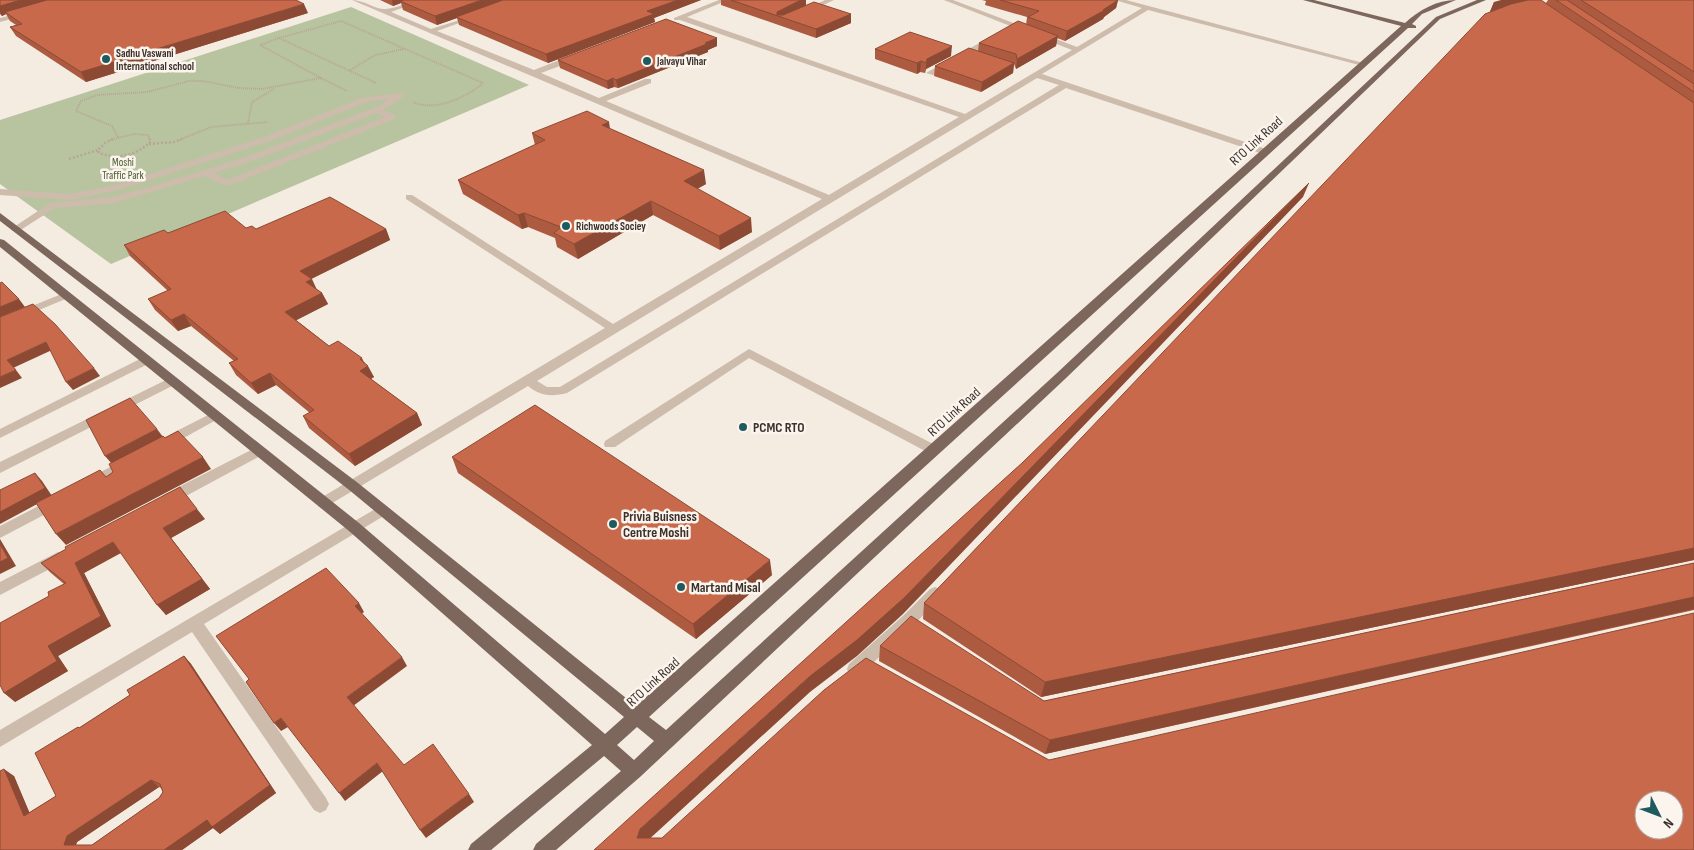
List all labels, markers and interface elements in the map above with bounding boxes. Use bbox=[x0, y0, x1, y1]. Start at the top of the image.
place label: Sadhu Vaswani International school bbox=[116, 47, 194, 73]
marker: Sadhu Vaswani International school bbox=[100, 53, 112, 65]
marker: Jalvayu Vihar bbox=[641, 55, 653, 67]
place label: Jalvayu Vihar bbox=[656, 55, 707, 68]
street label: RTO Link Road bbox=[1226, 113, 1286, 169]
park label: Moshi Traffic Park bbox=[102, 156, 145, 182]
marker: Richwoods Sociey bbox=[560, 220, 572, 232]
place label: Richwoods Sociey bbox=[576, 220, 646, 233]
street label: RTO Link Road bbox=[924, 384, 984, 440]
place label: PCMC RTO bbox=[753, 419, 805, 436]
marker: PCMC RTO bbox=[737, 421, 749, 433]
place label: Privia Buisness Centre Moshi bbox=[623, 508, 697, 541]
marker: Privia Buisness Centre Moshi bbox=[607, 518, 619, 530]
place label: Martand Misal bbox=[691, 579, 761, 596]
marker: Martand Misal bbox=[675, 581, 687, 593]
street label: RTO Link Road bbox=[623, 654, 683, 710]
north arrow bbox=[1634, 790, 1684, 840]
text: N bbox=[1659, 815, 1677, 832]

